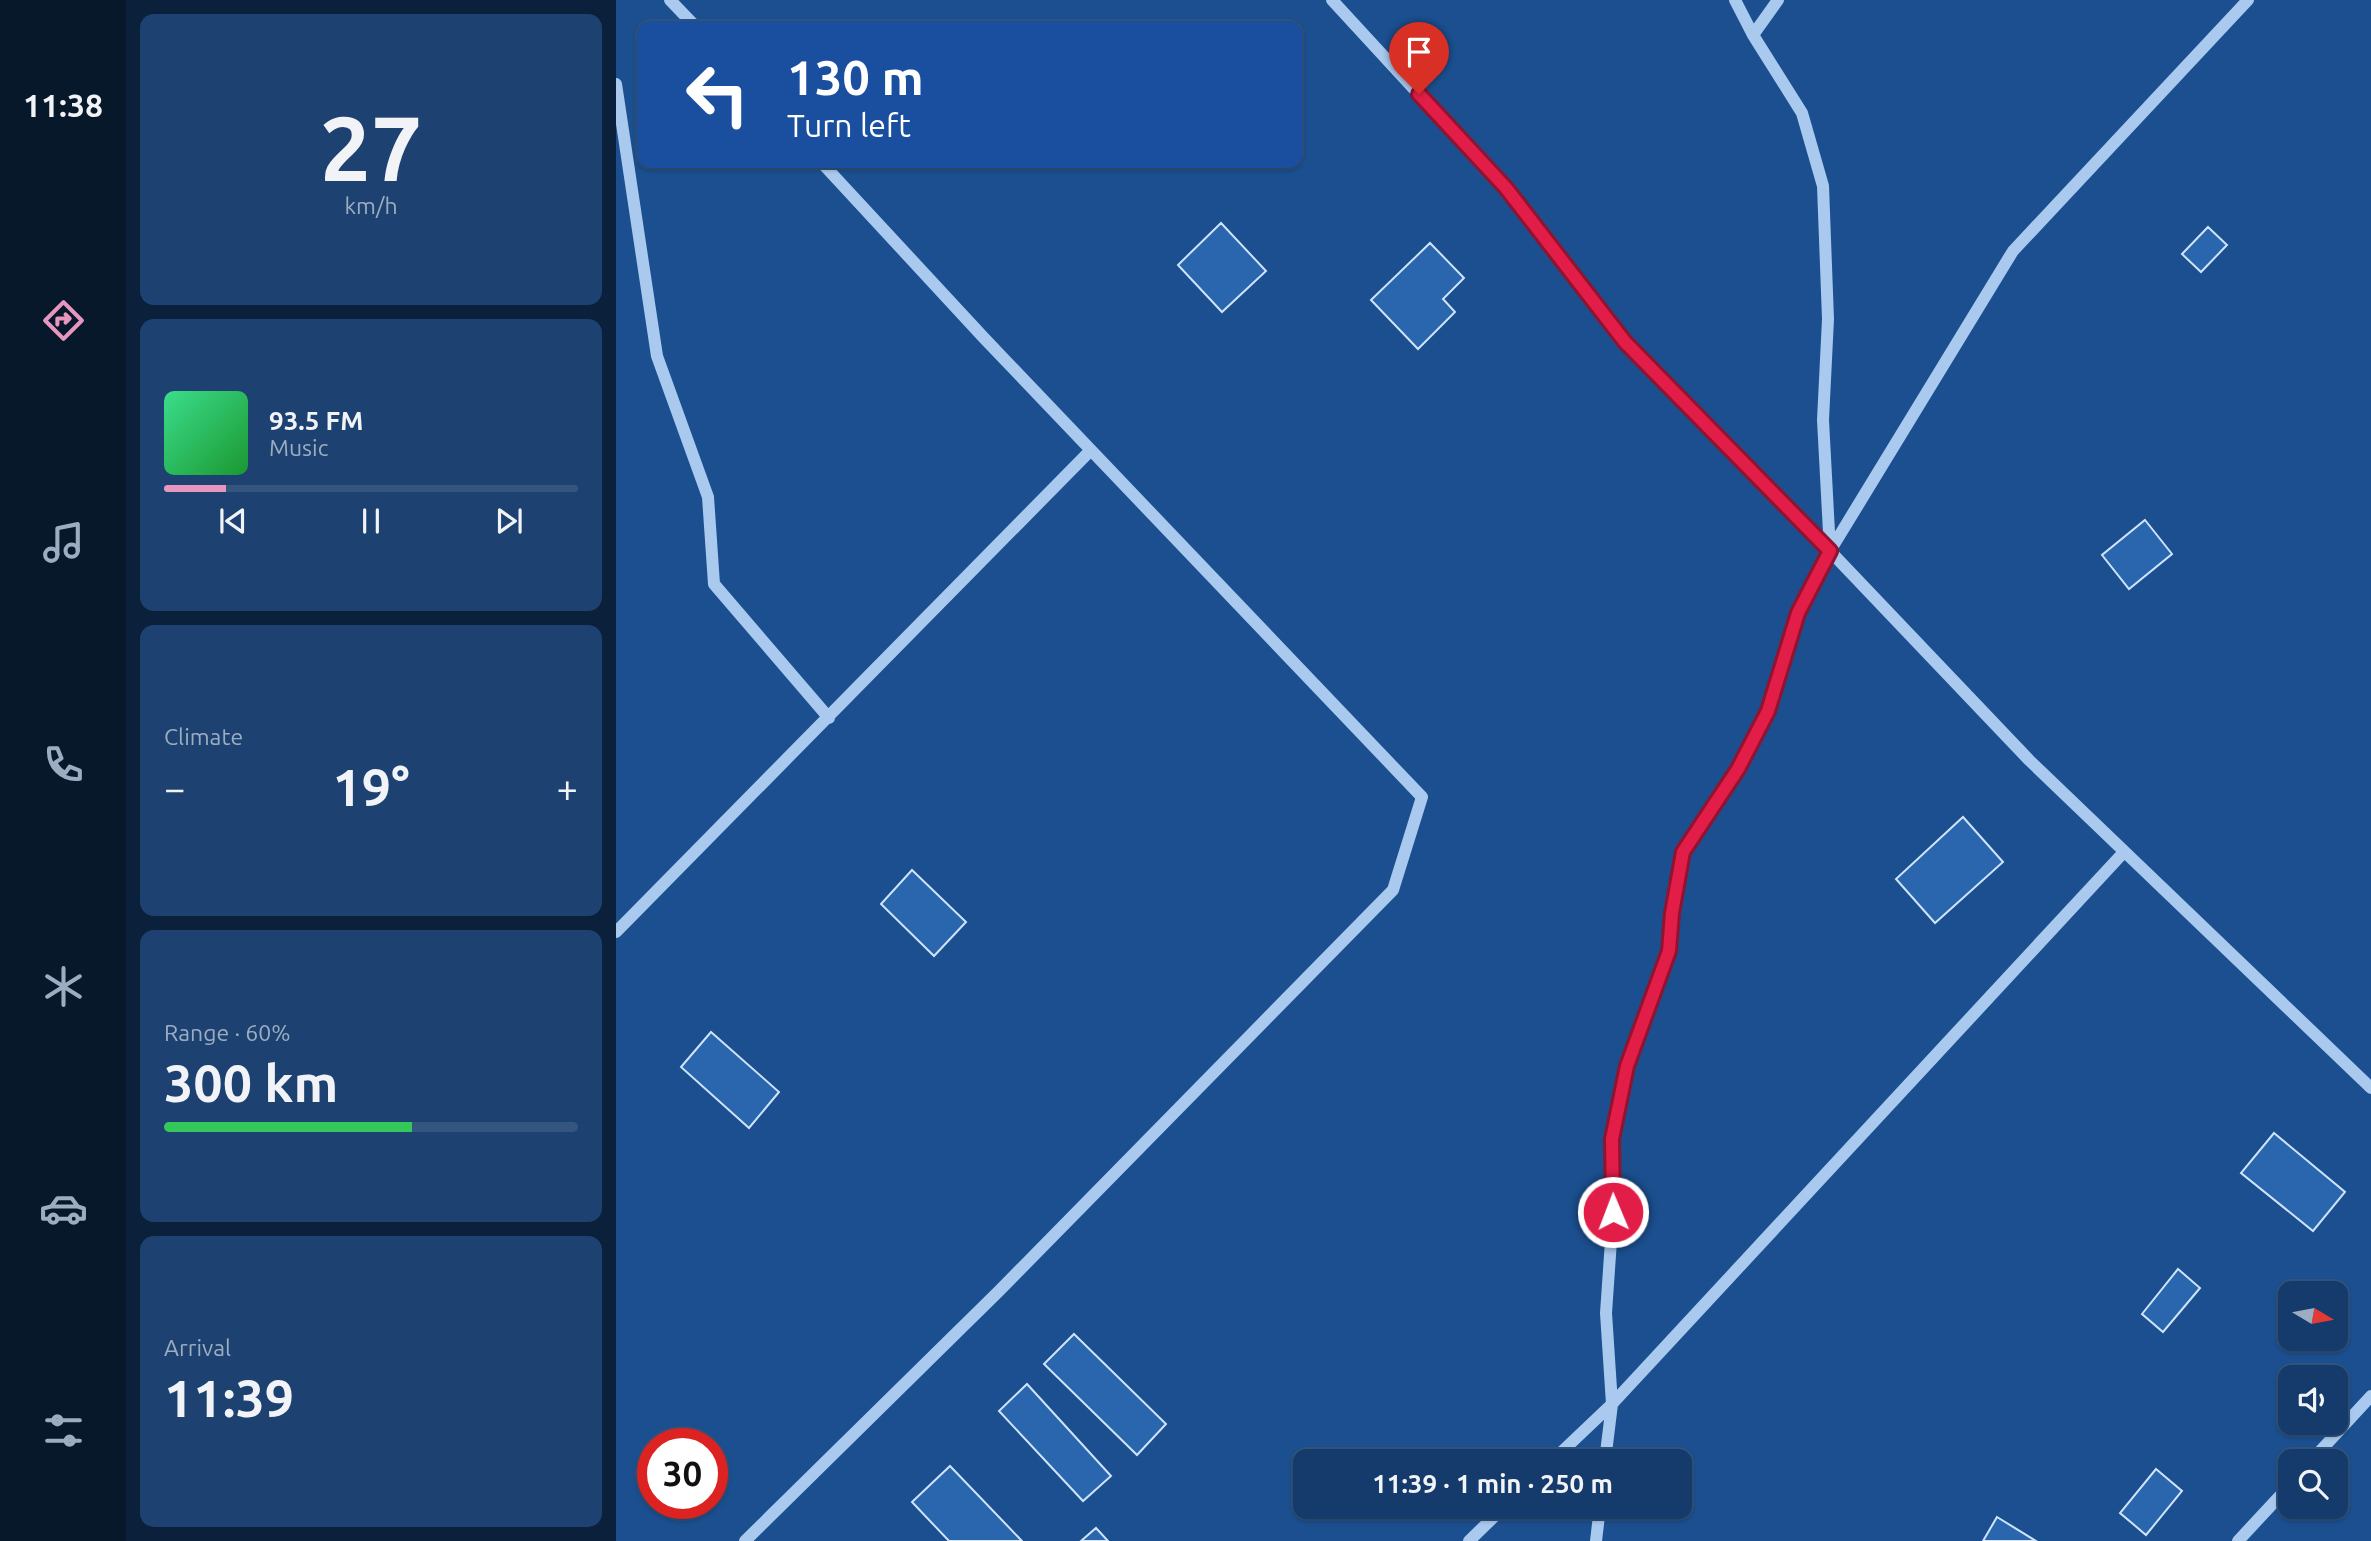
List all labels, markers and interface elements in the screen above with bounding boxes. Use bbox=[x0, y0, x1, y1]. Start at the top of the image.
pin bbox=[1389, 22, 1449, 94]
icon: arrive bbox=[1400, 33, 1438, 71]
icon: left bbox=[672, 49, 763, 140]
text: 130 m bbox=[787, 49, 924, 104]
text: 11:38 bbox=[23, 87, 103, 123]
text: 27 bbox=[320, 96, 422, 198]
text: Turn left bbox=[787, 107, 911, 143]
text: km/h bbox=[344, 193, 398, 218]
icon: directions bbox=[39, 296, 88, 345]
text: 93.5 FM bbox=[269, 406, 363, 435]
text: Music bbox=[269, 435, 328, 460]
icon: previous bbox=[214, 502, 252, 540]
icon: pause bbox=[352, 502, 390, 540]
icon: next bbox=[490, 502, 528, 540]
icon: music bbox=[39, 518, 88, 567]
text: Climate bbox=[164, 724, 243, 749]
icon: phone bbox=[39, 740, 88, 789]
text: 19° bbox=[332, 758, 410, 816]
text: − bbox=[164, 767, 185, 809]
text: + bbox=[557, 767, 578, 809]
icon: climate bbox=[39, 962, 88, 1011]
text: Range · 60% bbox=[164, 1020, 291, 1045]
text: 300 km bbox=[164, 1054, 338, 1112]
position arrow bbox=[1576, 1175, 1650, 1249]
icon: car bbox=[39, 1184, 88, 1233]
north arrow bbox=[2278, 1281, 2348, 1351]
map controls bbox=[2278, 1281, 2348, 1519]
text: Arrival bbox=[164, 1335, 231, 1360]
button: sound bbox=[2278, 1365, 2348, 1435]
text: 11:39 bbox=[164, 1369, 294, 1427]
icon: filters bbox=[39, 1406, 88, 1455]
speed limit sign: 30 bbox=[637, 1428, 728, 1519]
button: search bbox=[2278, 1449, 2348, 1519]
text: 11:39 · 1 min · 250 m bbox=[1372, 1469, 1613, 1498]

